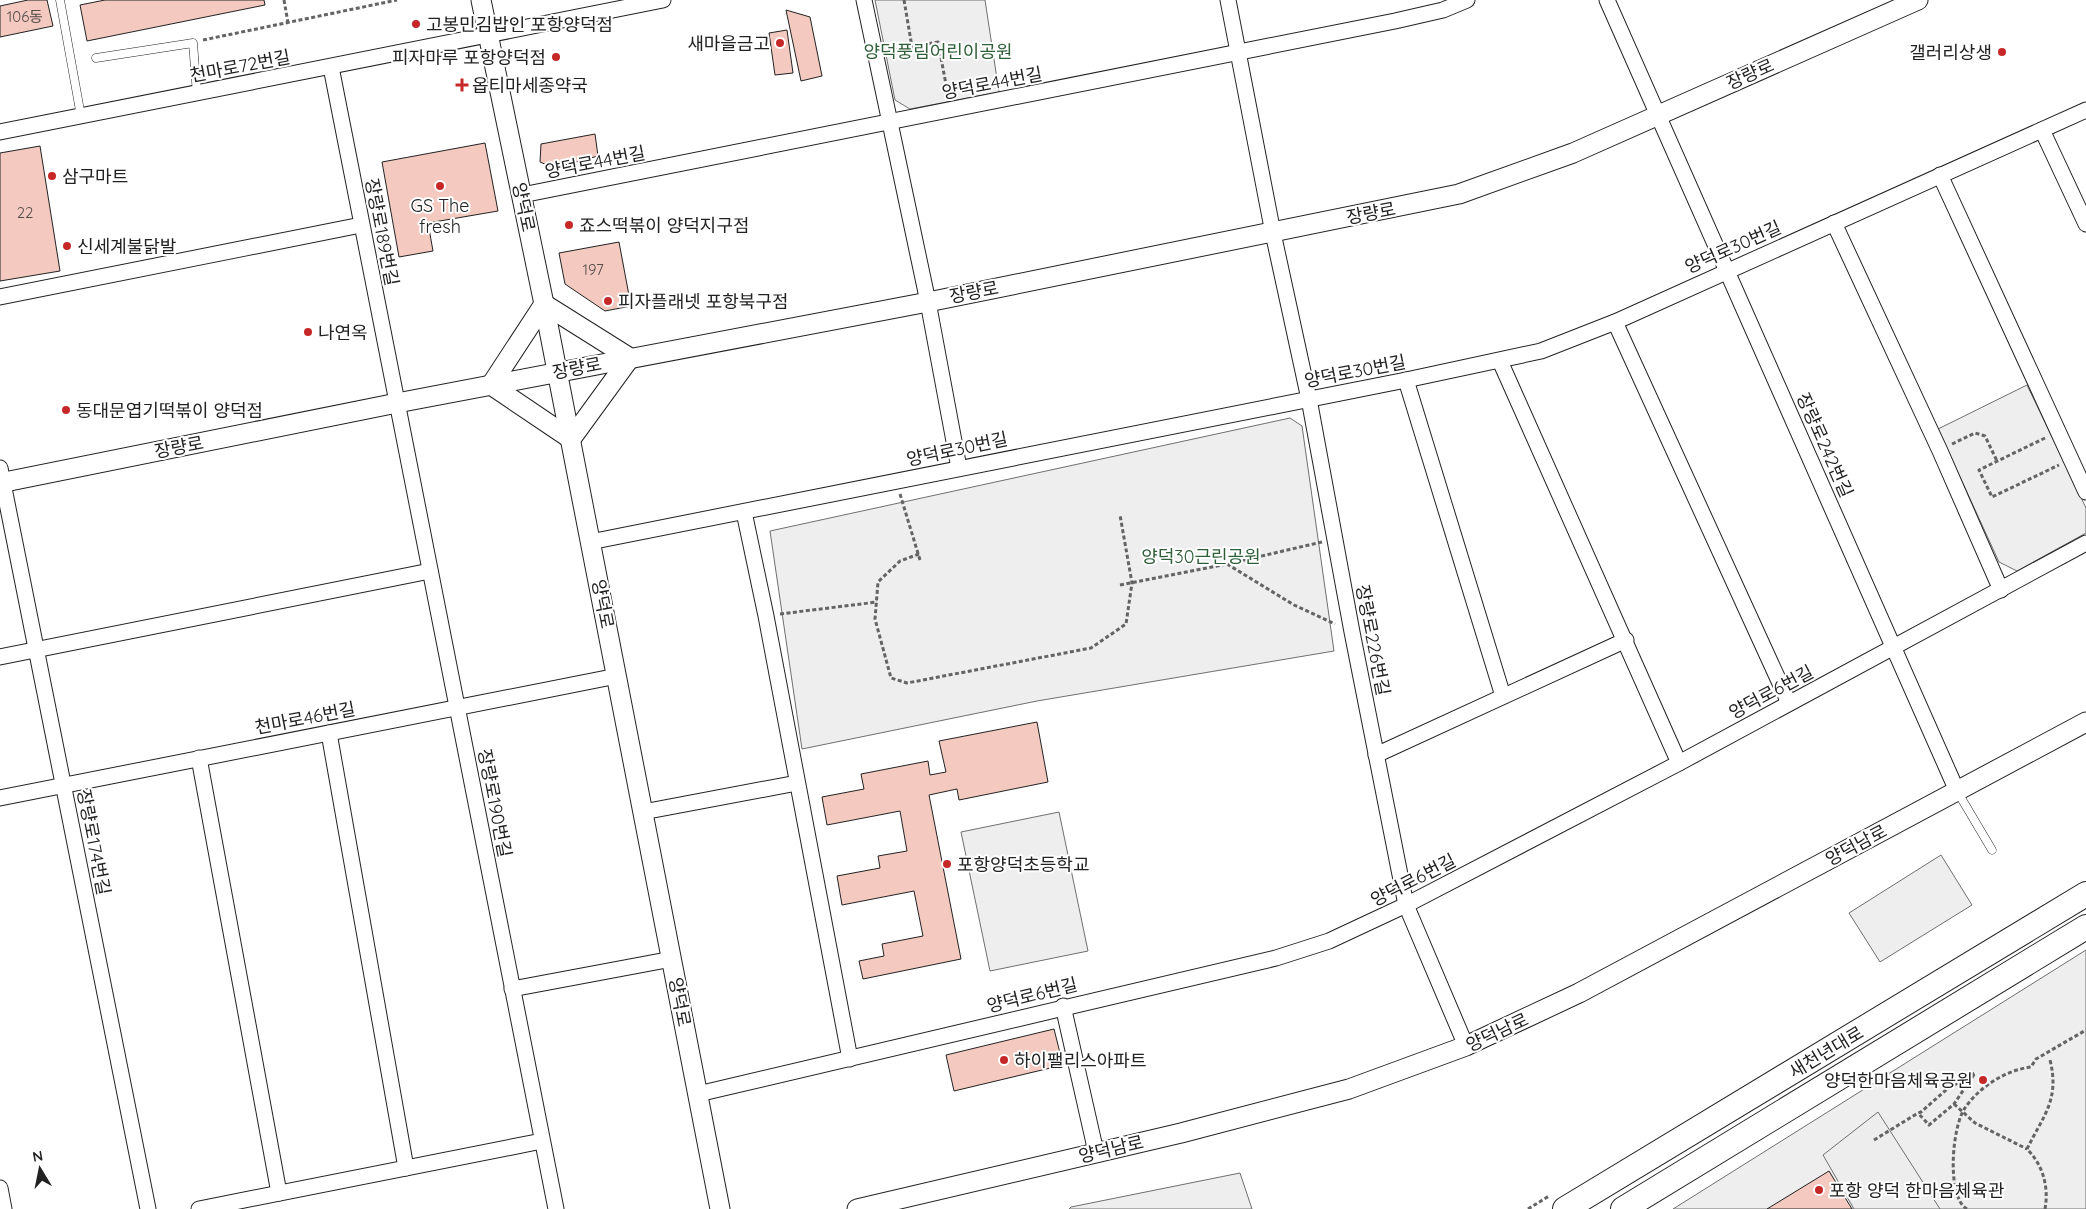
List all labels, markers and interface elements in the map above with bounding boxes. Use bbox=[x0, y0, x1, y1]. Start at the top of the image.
house number: 106동 bbox=[7, 7, 43, 26]
place label: 고봉민김밥인 포항양덕점 bbox=[426, 13, 613, 36]
marker: 고봉민김밥인 포항양덕점 bbox=[410, 18, 422, 30]
place label: 새마을금고 bbox=[687, 32, 770, 55]
marker: 새마을금고 bbox=[774, 37, 786, 49]
park label: 양덕풍림어린이공원 bbox=[863, 40, 1013, 63]
place label: 갤러리상생 bbox=[1909, 41, 1992, 64]
street label: 천마로72번길 bbox=[188, 45, 292, 87]
place label: 피자마루 포항양덕점 bbox=[392, 46, 546, 69]
marker: 갤러리상생 bbox=[1996, 46, 2008, 58]
marker: 피자마루 포항양덕점 bbox=[550, 51, 562, 63]
street label: 장량로 bbox=[1723, 53, 1777, 95]
street label: 양덕로44번길 bbox=[940, 62, 1044, 104]
place label: 옵티마세종약국 bbox=[472, 74, 588, 97]
marker: 옵티마세종약국 bbox=[456, 79, 468, 91]
street label: 양덕로44번길 bbox=[543, 141, 647, 183]
place label: 삼구마트 bbox=[62, 165, 128, 188]
marker: 삼구마트 bbox=[46, 170, 58, 182]
street label: 장량로189번길 bbox=[360, 176, 404, 288]
marker: GS The fresh bbox=[434, 180, 446, 192]
street label: 양덕로 bbox=[508, 180, 540, 234]
place label: GS The fresh bbox=[411, 194, 469, 238]
street label: 장량로 bbox=[1344, 197, 1398, 229]
house number: 22 bbox=[17, 203, 33, 222]
place label: 죠스떡볶이 양덕지구점 bbox=[579, 214, 750, 237]
street label: 양덕로30번길 bbox=[1681, 216, 1785, 278]
marker: 죠스떡볶이 양덕지구점 bbox=[563, 219, 575, 231]
place label: 신세계불닭발 bbox=[77, 235, 176, 258]
marker: 신세계불닭발 bbox=[61, 240, 73, 252]
house number: 197 bbox=[582, 260, 604, 279]
street label: 장량로 bbox=[947, 276, 1001, 308]
place label: 피자플래넷 포항북구점 bbox=[618, 290, 789, 313]
marker: 피자플래넷 포항북구점 bbox=[602, 295, 614, 307]
place label: 나연옥 bbox=[318, 321, 368, 344]
marker: 나연옥 bbox=[302, 326, 314, 338]
street label: 양덕로30번길 bbox=[1302, 350, 1408, 392]
street label: 장량로 bbox=[550, 352, 604, 384]
street label: 장량로242번길 bbox=[1792, 389, 1858, 501]
place label: 동대문엽기떡볶이 양덕점 bbox=[76, 399, 263, 422]
marker: 동대문엽기떡볶이 양덕점 bbox=[60, 404, 72, 416]
street label: 양덕로30번길 bbox=[904, 427, 1010, 471]
street label: 장량로 bbox=[152, 431, 206, 463]
park label: 양덕30근린공원 bbox=[1141, 545, 1261, 568]
street label: 양덕로 bbox=[587, 577, 619, 631]
street label: 장량로226번길 bbox=[1351, 583, 1395, 697]
street label: 양덕로6번길 bbox=[1725, 660, 1817, 724]
street label: 천마로46번길 bbox=[253, 697, 357, 739]
street label: 장량로190번길 bbox=[473, 747, 517, 859]
street label: 장량로174번길 bbox=[72, 787, 116, 897]
street label: 양덕남로 bbox=[1821, 819, 1891, 871]
street label: 양덕로6번길 bbox=[1367, 849, 1459, 911]
place label: 포항양덕초등학교 bbox=[957, 853, 1089, 876]
marker: 포항양덕초등학교 bbox=[941, 858, 953, 870]
street label: 양덕로6번길 bbox=[984, 973, 1080, 1017]
street label: 양덕로 bbox=[664, 975, 696, 1029]
street label: 양덕남로 bbox=[1462, 1008, 1532, 1056]
street label: 새천년대로 bbox=[1785, 1021, 1867, 1083]
place label: 하이팰리스아파트 bbox=[1014, 1049, 1146, 1072]
marker: 하이팰리스아파트 bbox=[998, 1054, 1010, 1066]
place label: 양덕한마음체육공원 bbox=[1824, 1069, 1973, 1092]
marker: 양덕한마음체육공원 bbox=[1977, 1074, 1989, 1086]
street label: 양덕남로 bbox=[1076, 1130, 1146, 1168]
north arrow bbox=[15, 1144, 65, 1194]
text: N bbox=[31, 1146, 44, 1166]
place label: 포항 양덕 한마음체육관 bbox=[1829, 1179, 2005, 1202]
marker: 포항 양덕 한마음체육관 bbox=[1813, 1184, 1825, 1196]

